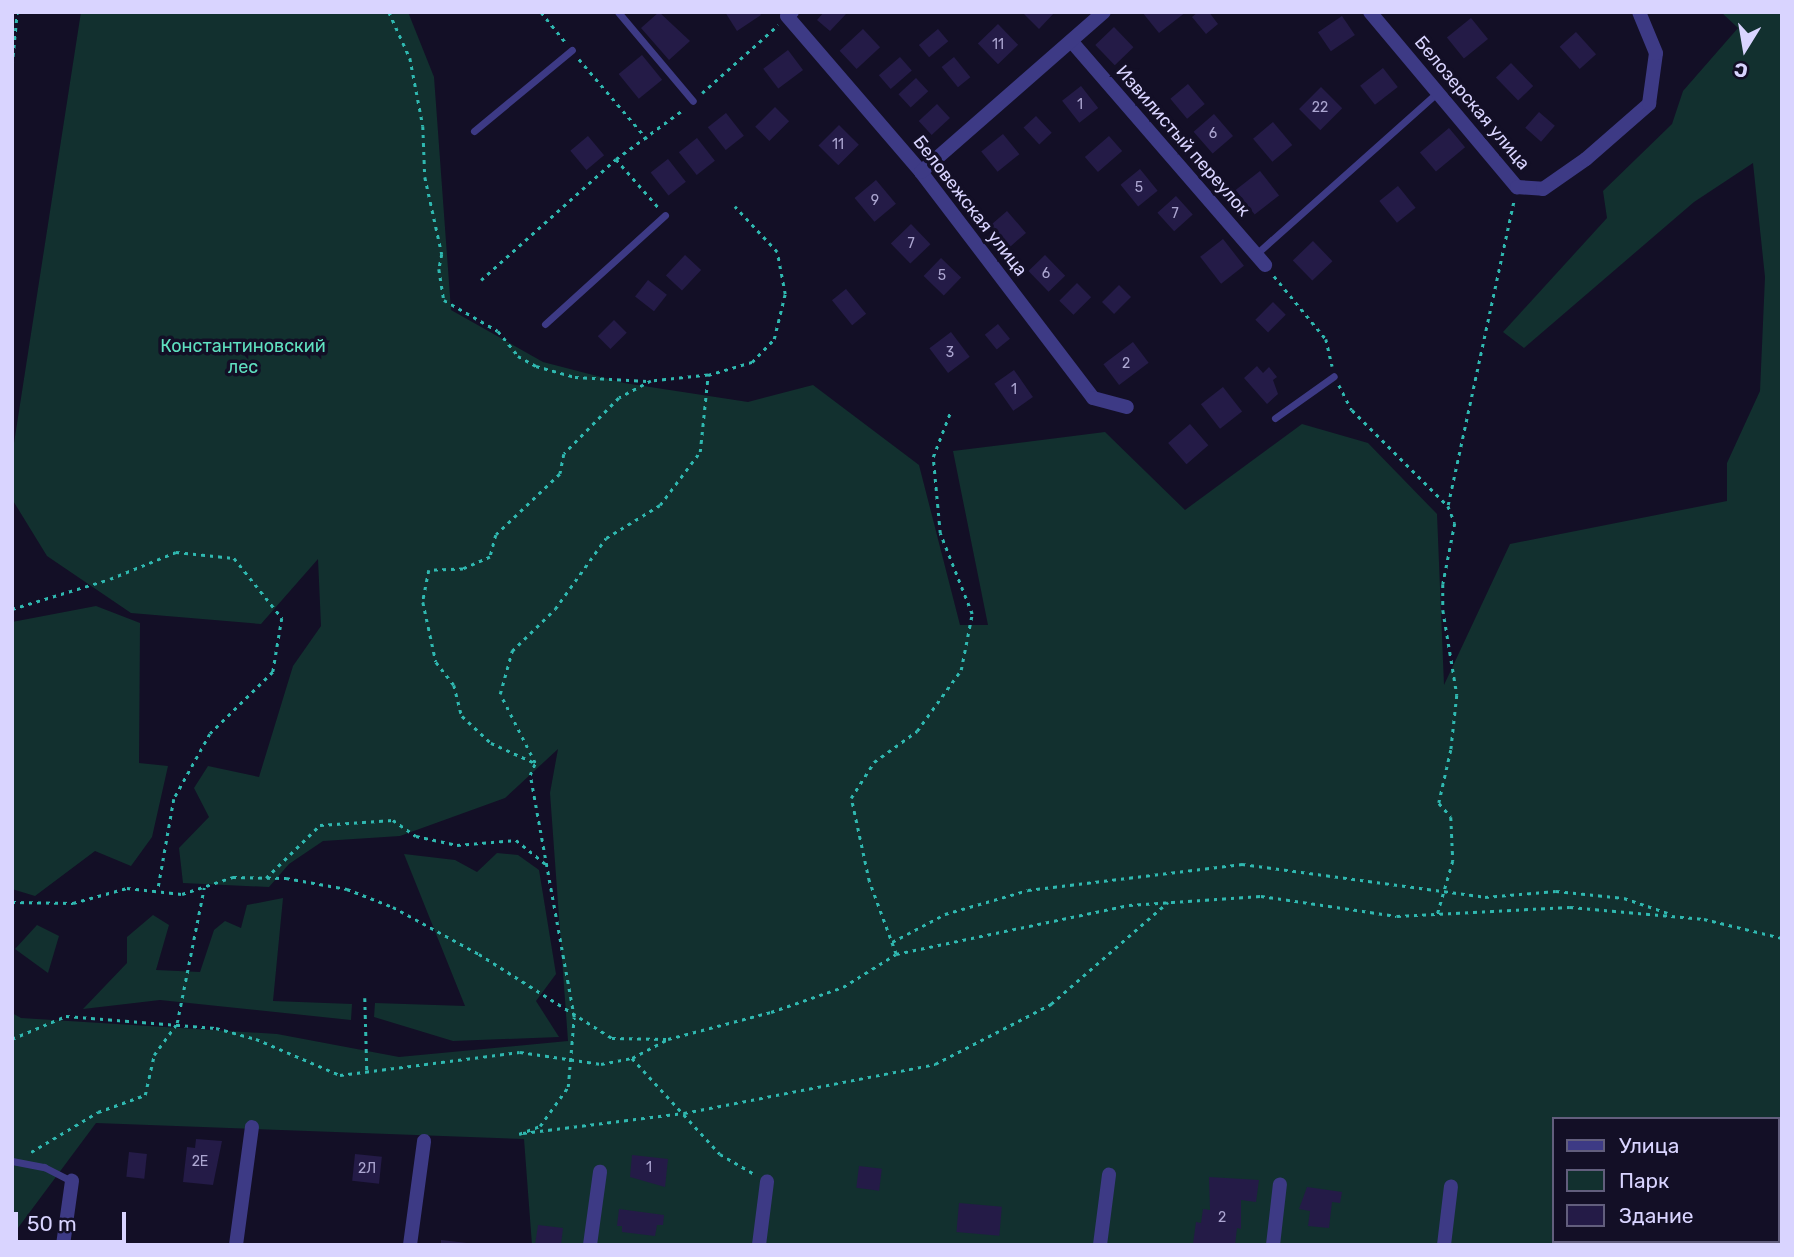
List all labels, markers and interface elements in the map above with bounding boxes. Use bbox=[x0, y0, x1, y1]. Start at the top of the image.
north arrow bbox=[1710, 14, 1780, 84]
street label: Белозерская улица bbox=[1410, 32, 1534, 174]
house number: 11 bbox=[992, 37, 1004, 53]
text: С bbox=[1732, 58, 1750, 83]
street label: Извилистый переулок bbox=[1111, 61, 1255, 221]
house number: 1 bbox=[1077, 97, 1083, 113]
house number: 22 bbox=[1312, 100, 1328, 116]
house number: 6 bbox=[1209, 126, 1217, 142]
street label: Беловежская улица bbox=[908, 131, 1032, 281]
house number: 11 bbox=[832, 137, 844, 153]
house number: 5 bbox=[1135, 180, 1143, 196]
house number: 9 bbox=[871, 193, 879, 209]
house number: 7 bbox=[1171, 206, 1179, 222]
house number: 7 bbox=[907, 236, 915, 252]
house number: 6 bbox=[1042, 266, 1050, 282]
house number: 5 bbox=[938, 268, 946, 284]
park label: Константиновский лес bbox=[160, 336, 326, 378]
house number: 3 bbox=[946, 345, 954, 361]
house number: 2 bbox=[1122, 356, 1130, 372]
house number: 1 bbox=[1011, 382, 1017, 398]
legend bbox=[1552, 1117, 1780, 1243]
text: Улица bbox=[1619, 1133, 1679, 1158]
house number: 2Е bbox=[192, 1154, 208, 1170]
house number: 1 bbox=[646, 1160, 652, 1176]
house number: 2Л bbox=[358, 1161, 376, 1177]
text: Парк bbox=[1619, 1168, 1669, 1193]
scale bar bbox=[18, 1198, 130, 1242]
text: Здание bbox=[1619, 1203, 1694, 1228]
house number: 2 bbox=[1218, 1210, 1226, 1226]
text: 50 m bbox=[27, 1211, 77, 1236]

